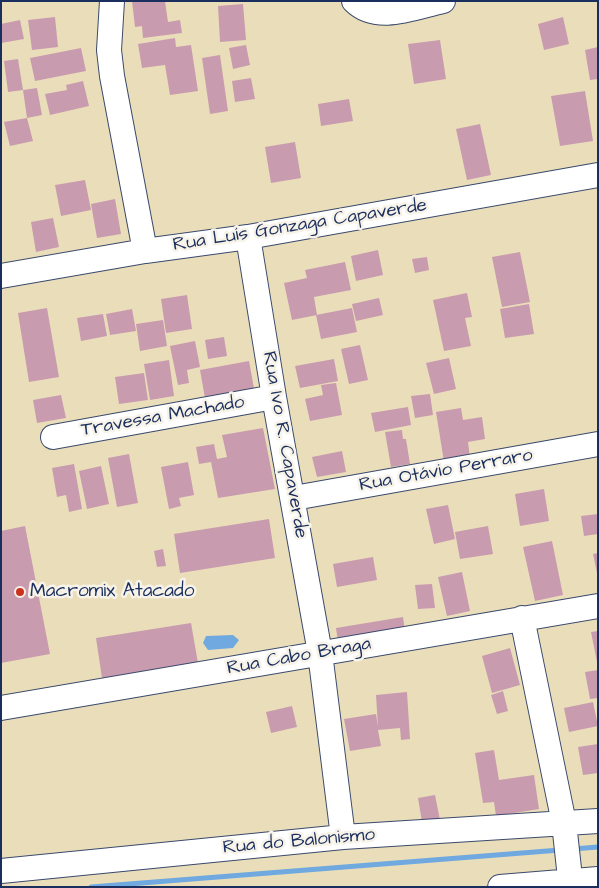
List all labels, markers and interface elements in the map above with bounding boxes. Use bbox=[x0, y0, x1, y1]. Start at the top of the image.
street label: Rua Luís Gonzaga Capaverde bbox=[171, 195, 429, 257]
street label: Rua Ivo R. Capaverde bbox=[256, 350, 312, 540]
street label: Travessa Machado bbox=[80, 391, 246, 443]
street label: Rua Otávio Perraro bbox=[357, 445, 535, 497]
place label: Macromix Atacado bbox=[30, 581, 194, 603]
marker: Macromix Atacado bbox=[14, 586, 26, 598]
street label: Rua Cabo Braga bbox=[225, 633, 373, 681]
street label: Rua do Balonismo bbox=[222, 824, 376, 860]

